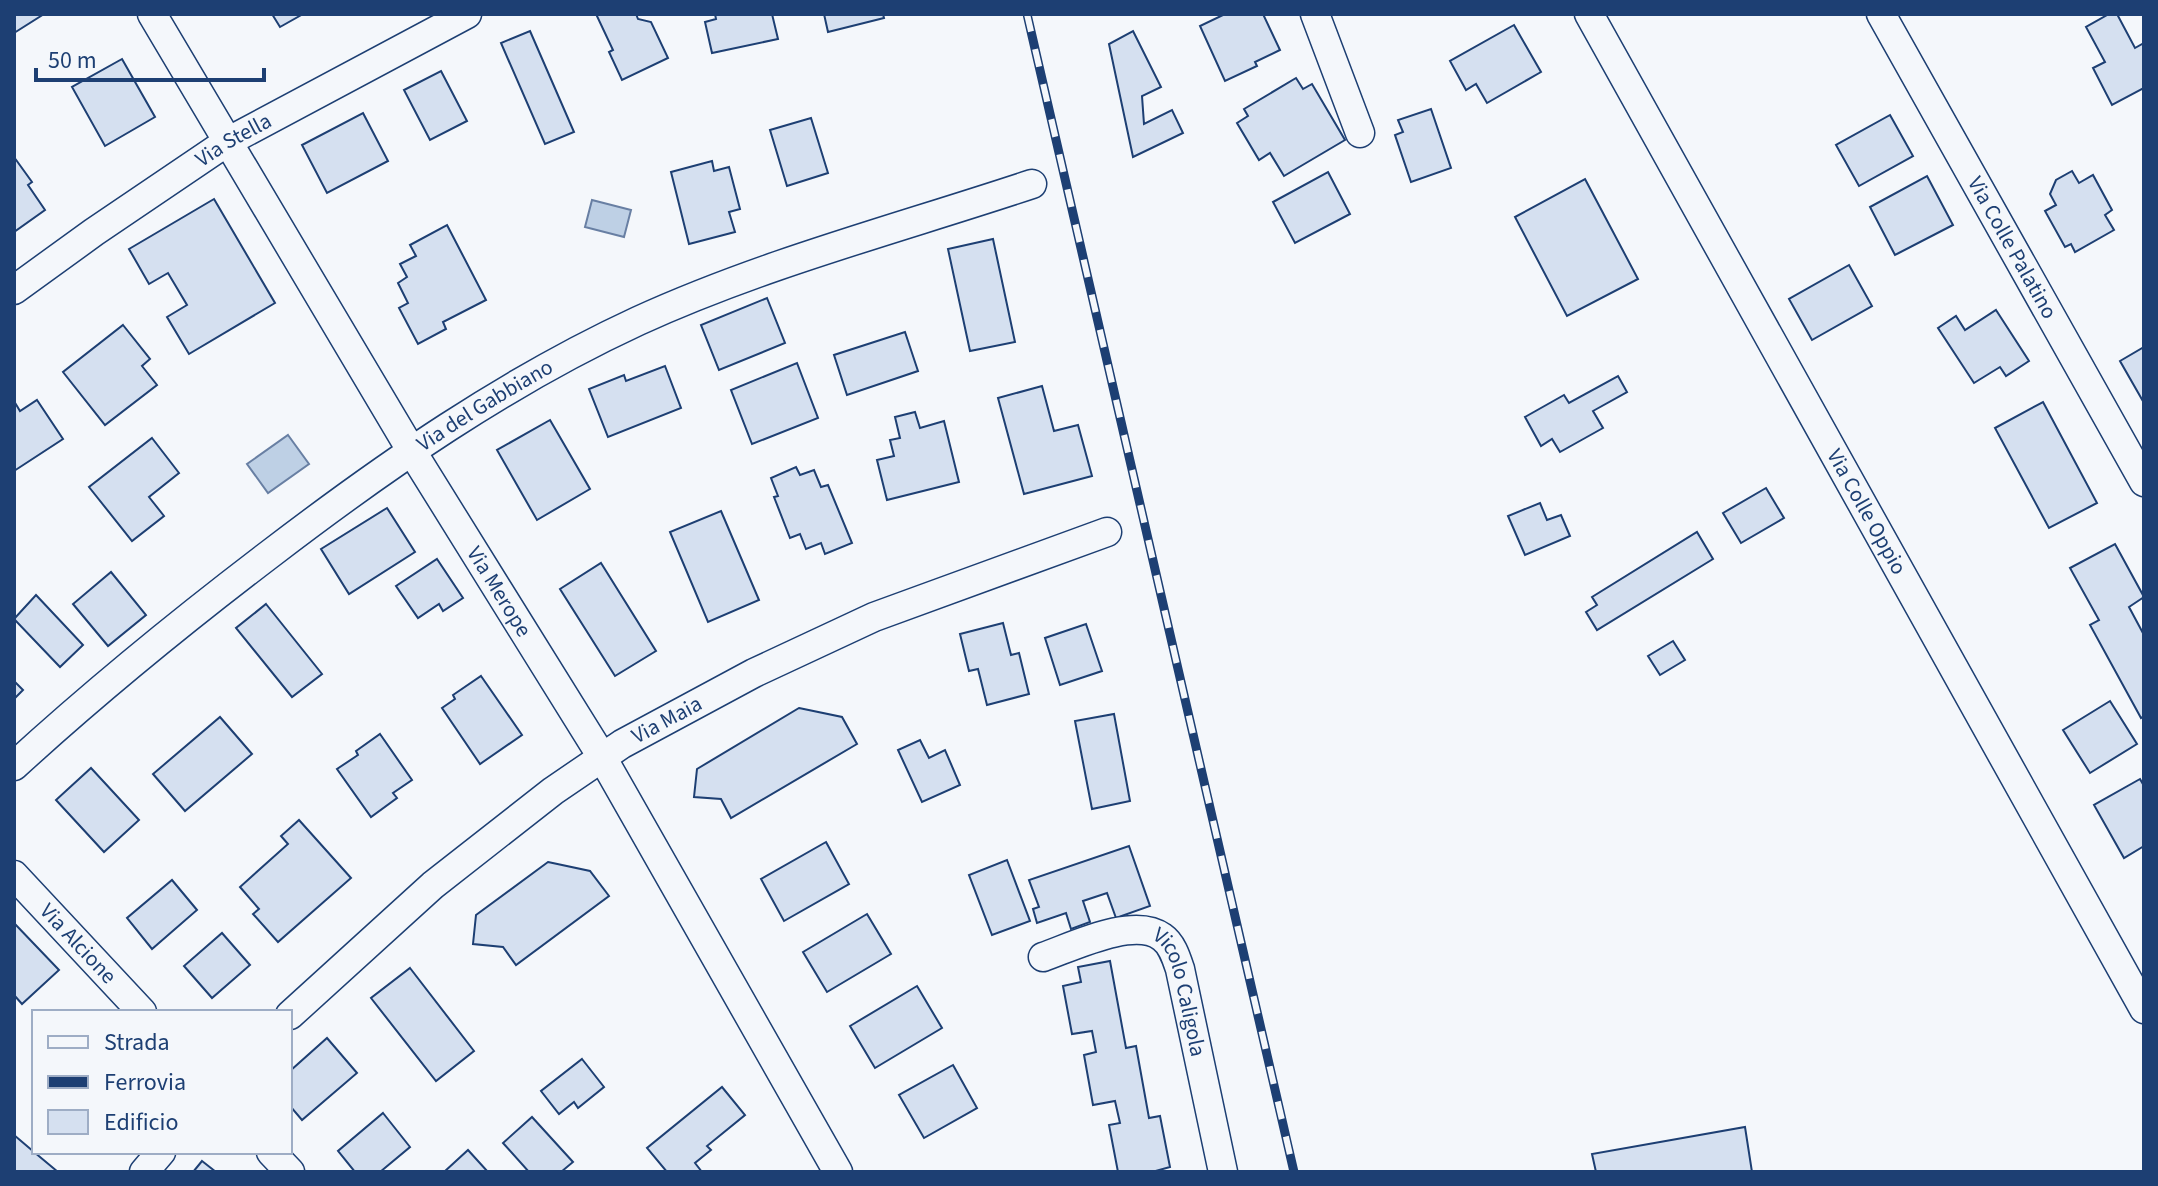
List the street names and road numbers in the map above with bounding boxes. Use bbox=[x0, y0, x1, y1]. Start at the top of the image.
street label: Via Stella bbox=[189, 105, 277, 175]
street label: Via Colle Palatino bbox=[1959, 170, 2065, 325]
street label: Via del Gabbiano bbox=[410, 351, 559, 459]
street label: Via Colle Oppio bbox=[1819, 443, 1915, 581]
street label: Via Merope bbox=[459, 540, 540, 643]
street label: Via Maia bbox=[626, 688, 708, 752]
street label: Via Alcione bbox=[32, 896, 124, 991]
street label: Vicolo Caligola bbox=[1147, 919, 1214, 1060]

